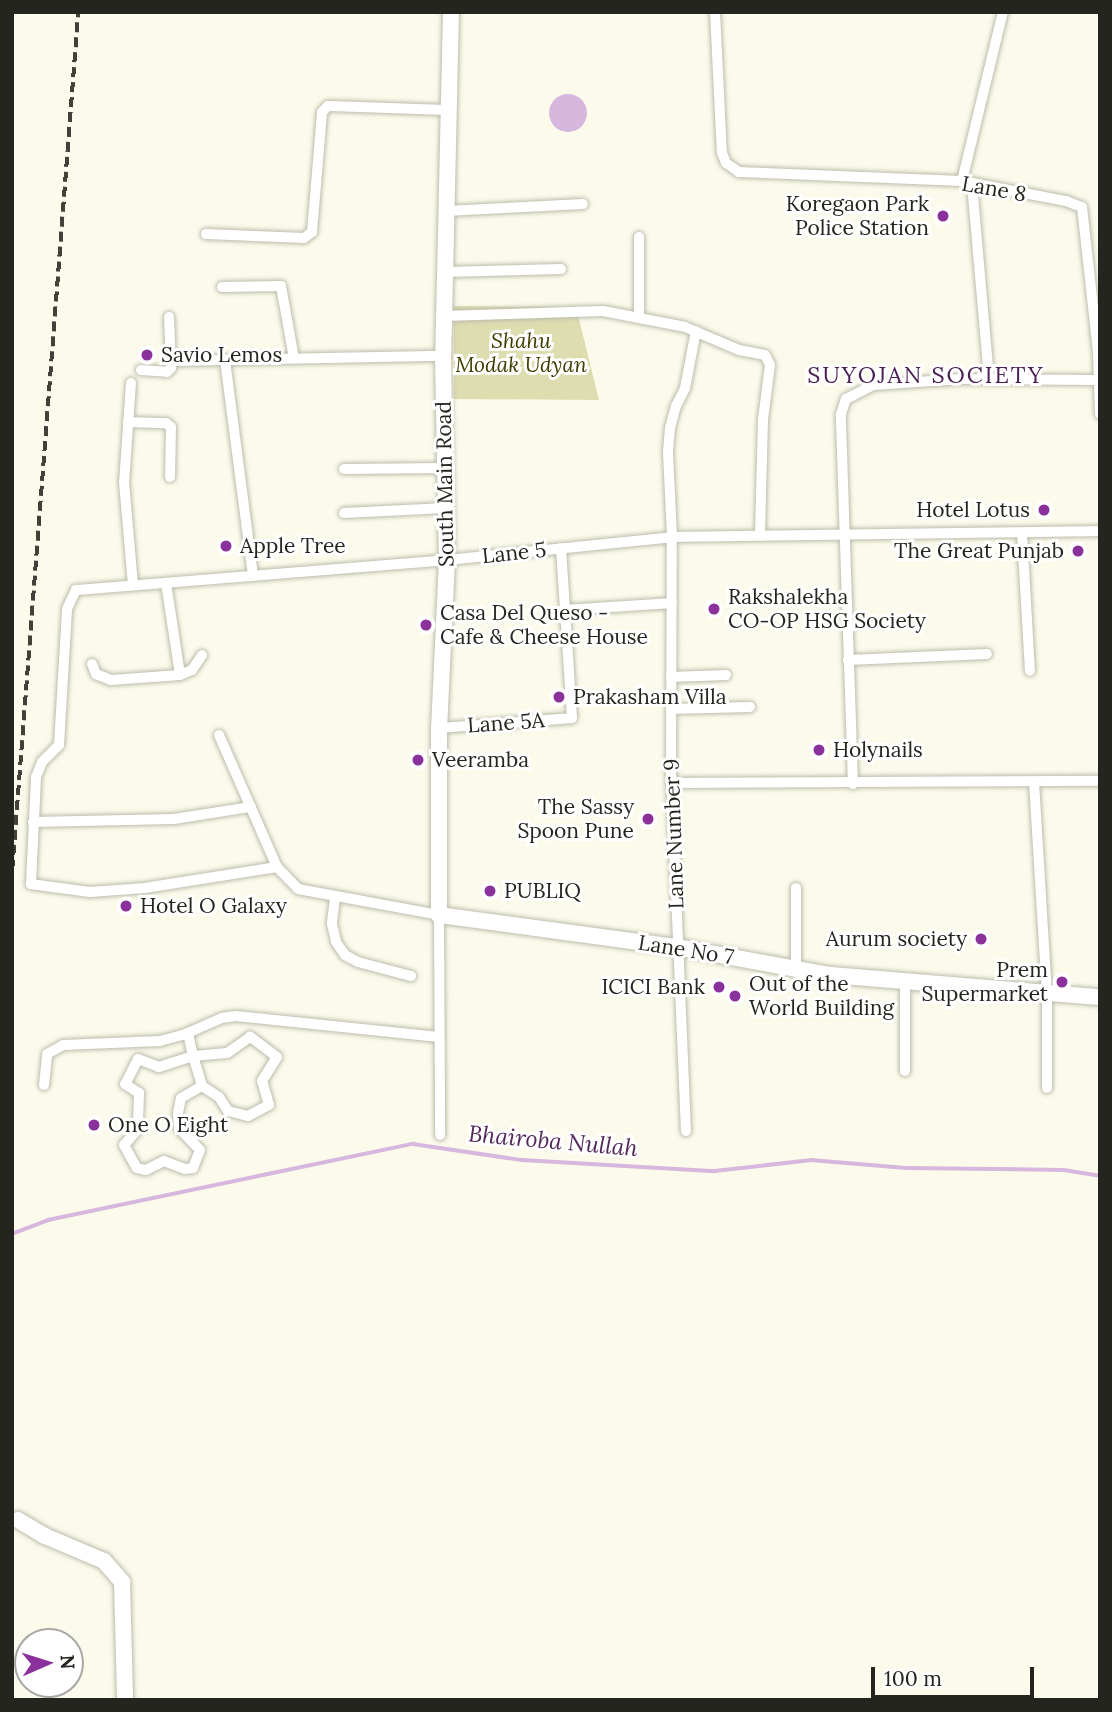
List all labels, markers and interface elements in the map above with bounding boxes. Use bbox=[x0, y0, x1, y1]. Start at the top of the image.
street label: Lane 8 bbox=[960, 171, 1028, 207]
place label: Koregaon Park Police Station bbox=[786, 191, 929, 241]
marker: Koregaon Park Police Station bbox=[935, 208, 951, 224]
park label: Shahu Modak Udyan bbox=[455, 328, 587, 378]
place label: Savio Lemos bbox=[161, 342, 282, 368]
marker: Savio Lemos bbox=[139, 347, 155, 363]
district label: SUYOJAN SOCIETY bbox=[809, 361, 1043, 389]
street label: South Main Road bbox=[431, 401, 459, 567]
place label: Hotel Lotus bbox=[916, 497, 1030, 523]
marker: Hotel Lotus bbox=[1036, 502, 1052, 518]
place label: Apple Tree bbox=[240, 533, 346, 559]
street label: Lane 5 bbox=[481, 537, 547, 569]
marker: Apple Tree bbox=[218, 538, 234, 554]
place label: The Great Punjab bbox=[894, 538, 1064, 564]
marker: The Great Punjab bbox=[1070, 543, 1086, 559]
place label: Rakshalekha CO-OP HSG Society bbox=[728, 584, 926, 634]
place label: Casa Del Queso - Cafe & Cheese House bbox=[440, 600, 648, 650]
marker: Rakshalekha CO-OP HSG Society bbox=[706, 601, 722, 617]
marker: Casa Del Queso - Cafe & Cheese House bbox=[418, 617, 434, 633]
place label: Prakasham Villa bbox=[573, 684, 727, 710]
marker: Prakasham Villa bbox=[551, 689, 567, 705]
street label: Lane 5A bbox=[466, 708, 546, 738]
place label: Holynails bbox=[833, 737, 923, 763]
marker: Holynails bbox=[811, 742, 827, 758]
place label: Veeramba bbox=[432, 747, 529, 773]
marker: Veeramba bbox=[410, 752, 426, 768]
street label: Lane Number 9 bbox=[659, 758, 689, 910]
place label: The Sassy Spoon Pune bbox=[517, 794, 634, 844]
marker: The Sassy Spoon Pune bbox=[640, 811, 656, 827]
place label: PUBLIQ bbox=[504, 878, 581, 904]
marker: PUBLIQ bbox=[482, 883, 498, 899]
place label: Hotel O Galaxy bbox=[140, 893, 287, 919]
marker: Hotel O Galaxy bbox=[118, 898, 134, 914]
place label: Aurum society bbox=[826, 926, 967, 952]
street label: Lane No 7 bbox=[636, 930, 736, 970]
marker: Aurum society bbox=[973, 931, 989, 947]
place label: Prem Supermarket bbox=[922, 957, 1048, 1007]
place label: Out of the World Building bbox=[749, 971, 894, 1021]
place label: ICICI Bank bbox=[601, 974, 705, 1000]
marker: Prem Supermarket bbox=[1054, 974, 1070, 990]
marker: ICICI Bank bbox=[711, 979, 727, 995]
marker: Out of the World Building bbox=[727, 988, 743, 1004]
place label: One O Eight bbox=[108, 1112, 228, 1138]
marker: One O Eight bbox=[86, 1117, 102, 1133]
water label: Bhairoba Nullah bbox=[467, 1120, 639, 1162]
north arrow bbox=[14, 1628, 84, 1698]
scale bar bbox=[874, 1652, 1037, 1696]
text: N bbox=[56, 1654, 80, 1670]
text: 100 m bbox=[884, 1665, 942, 1692]

